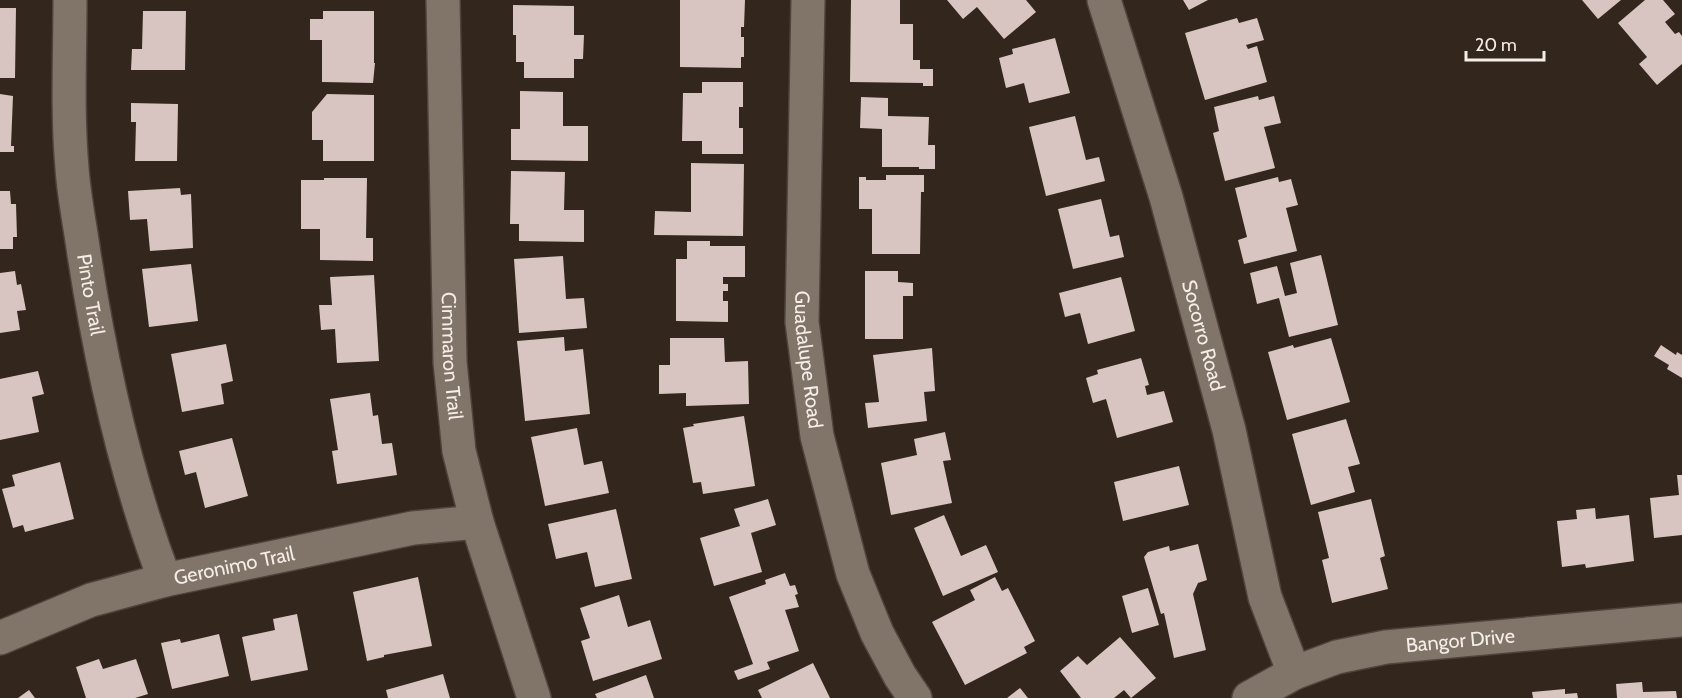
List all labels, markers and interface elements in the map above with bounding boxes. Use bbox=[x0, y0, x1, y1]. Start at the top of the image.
scale bar bbox=[1466, 24, 1544, 62]
text: 20 m bbox=[1475, 34, 1517, 56]
street label: Pinto Trail bbox=[72, 252, 110, 338]
street label: Socorro Road bbox=[1177, 277, 1230, 394]
street label: Guadalupe Road bbox=[790, 290, 828, 430]
street label: Cimmaron Trail bbox=[437, 292, 468, 421]
street label: Geronimo Trail bbox=[172, 541, 297, 590]
street label: Bangor Drive bbox=[1405, 623, 1516, 657]

